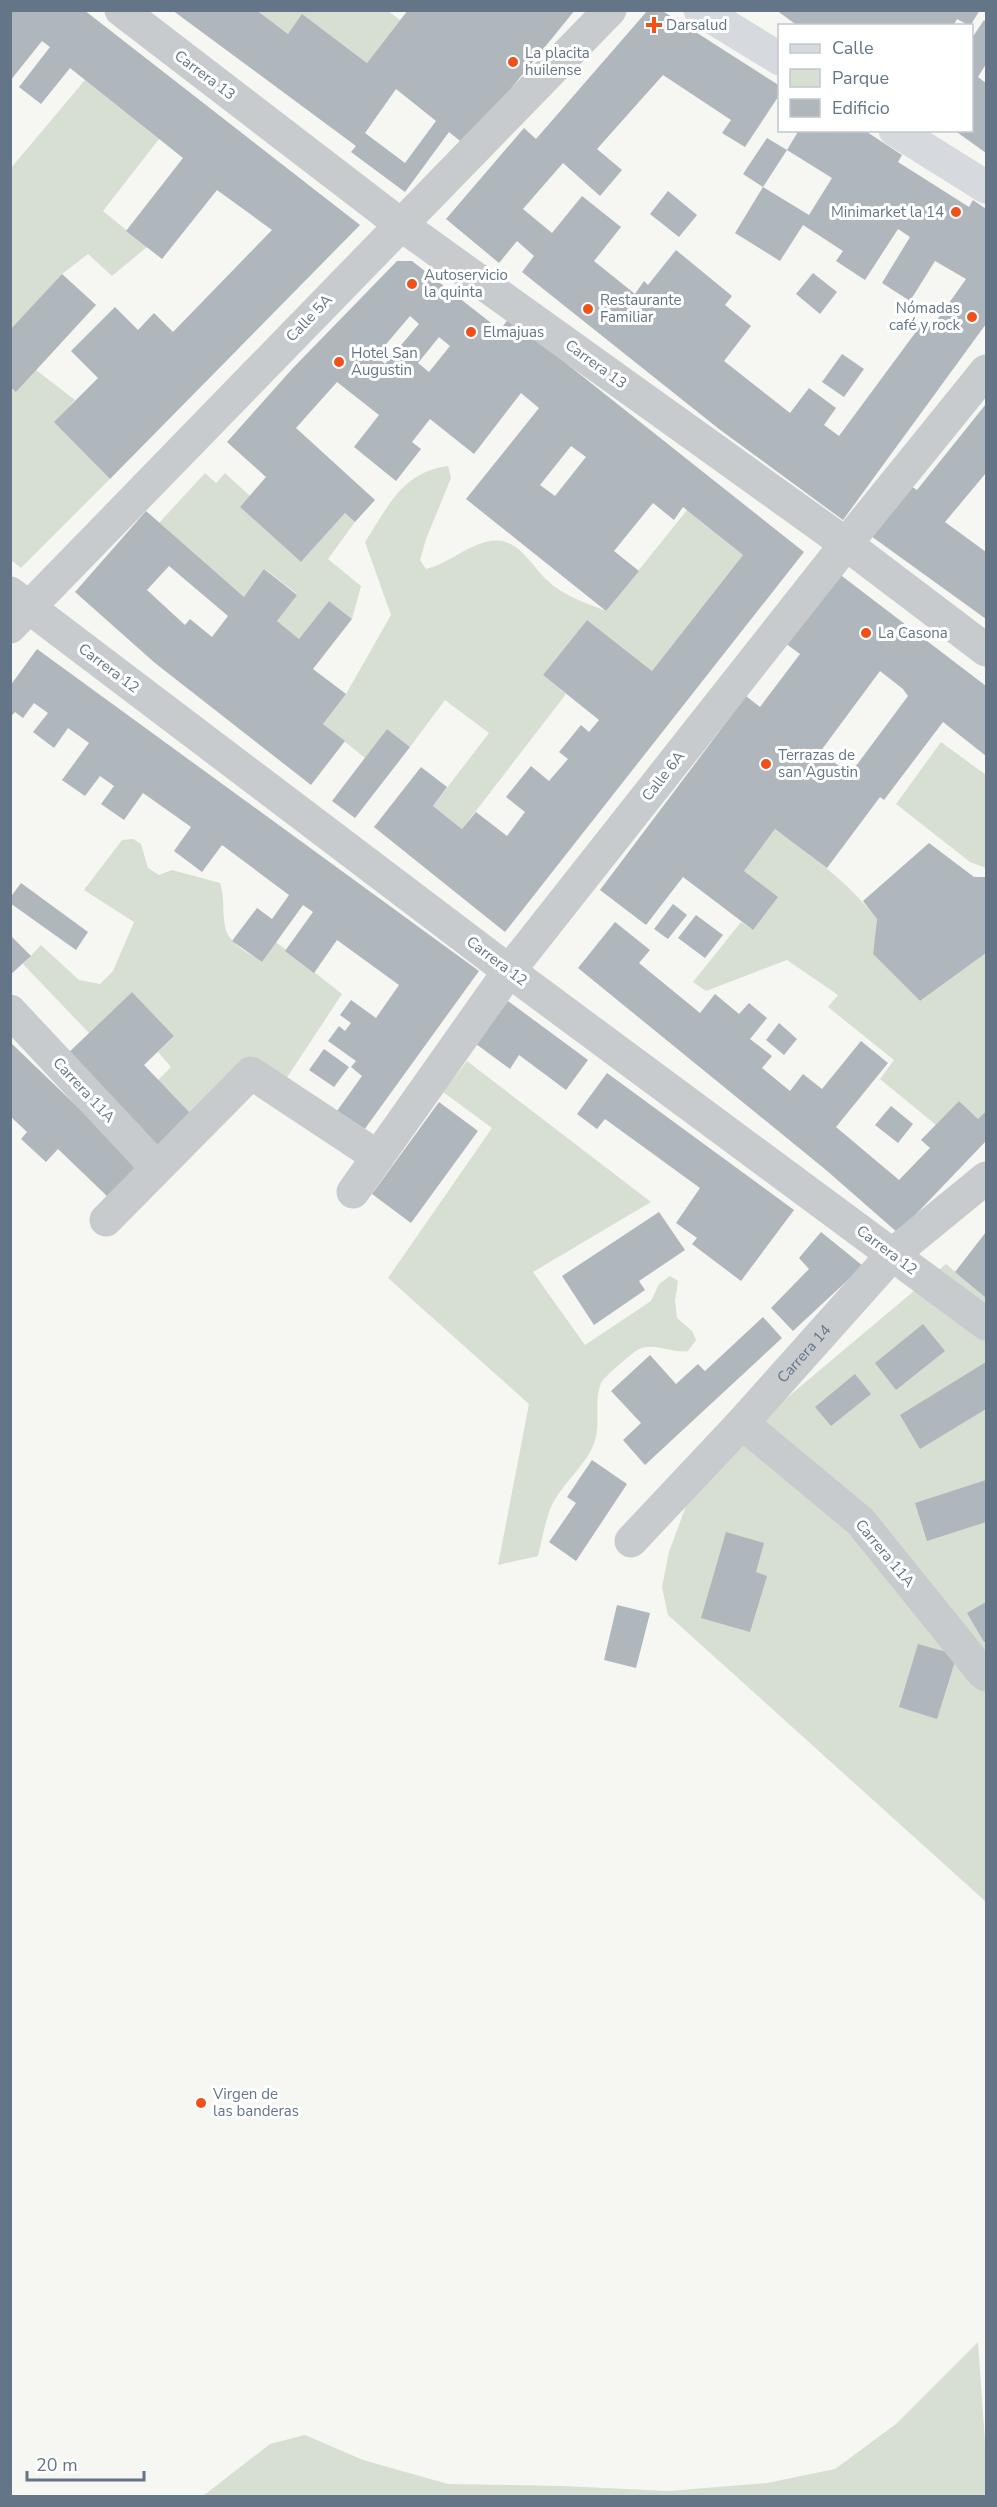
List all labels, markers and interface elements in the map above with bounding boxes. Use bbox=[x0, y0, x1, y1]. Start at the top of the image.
place label: Darsalud bbox=[666, 15, 727, 35]
marker: Darsalud bbox=[647, 18, 661, 32]
legend bbox=[778, 24, 973, 132]
text: Calle bbox=[832, 36, 874, 60]
place label: La placita huilense bbox=[525, 43, 590, 80]
street label: Carrera 13 bbox=[170, 45, 240, 105]
marker: La placita huilense bbox=[506, 55, 520, 69]
text: Parque bbox=[832, 66, 889, 90]
text: Edificio bbox=[832, 96, 890, 120]
place label: Minimarket la 14 bbox=[831, 202, 944, 222]
marker: Minimarket la 14 bbox=[949, 205, 963, 219]
place label: Autoservicio la quinta bbox=[424, 265, 508, 302]
marker: Autoservicio la quinta bbox=[405, 277, 419, 291]
street label: Calle 5A bbox=[282, 290, 337, 346]
place label: Restaurante Familiar bbox=[600, 290, 682, 327]
place label: Nómadas café y rock bbox=[889, 298, 960, 335]
marker: Restaurante Familiar bbox=[581, 302, 595, 316]
marker: Nómadas café y rock bbox=[965, 310, 979, 324]
place label: Elmajuas bbox=[483, 322, 544, 342]
marker: Elmajuas bbox=[464, 325, 478, 339]
street label: Carrera 13 bbox=[561, 335, 631, 393]
place label: Hotel San Augustin bbox=[351, 343, 418, 380]
marker: Hotel San Augustin bbox=[332, 355, 346, 369]
place label: La Casona bbox=[878, 623, 948, 643]
marker: La Casona bbox=[859, 626, 873, 640]
street label: Carrera 12 bbox=[74, 638, 144, 698]
place label: Terrazas de san Agustin bbox=[778, 745, 858, 782]
street label: Calle 6A bbox=[637, 747, 689, 805]
marker: Terrazas de san Agustin bbox=[759, 757, 773, 771]
street label: Carrera 12 bbox=[462, 931, 532, 991]
street label: Carrera 11A bbox=[49, 1053, 119, 1127]
street label: Carrera 12 bbox=[852, 1220, 922, 1280]
street label: Carrera 14 bbox=[773, 1320, 835, 1387]
street label: Carrera 11A bbox=[851, 1515, 919, 1591]
place label: Virgen de las banderas bbox=[212, 2084, 299, 2121]
marker: Virgen de las banderas bbox=[194, 2096, 208, 2110]
scale bar bbox=[27, 2444, 144, 2482]
text: 20 m bbox=[36, 2453, 78, 2477]

